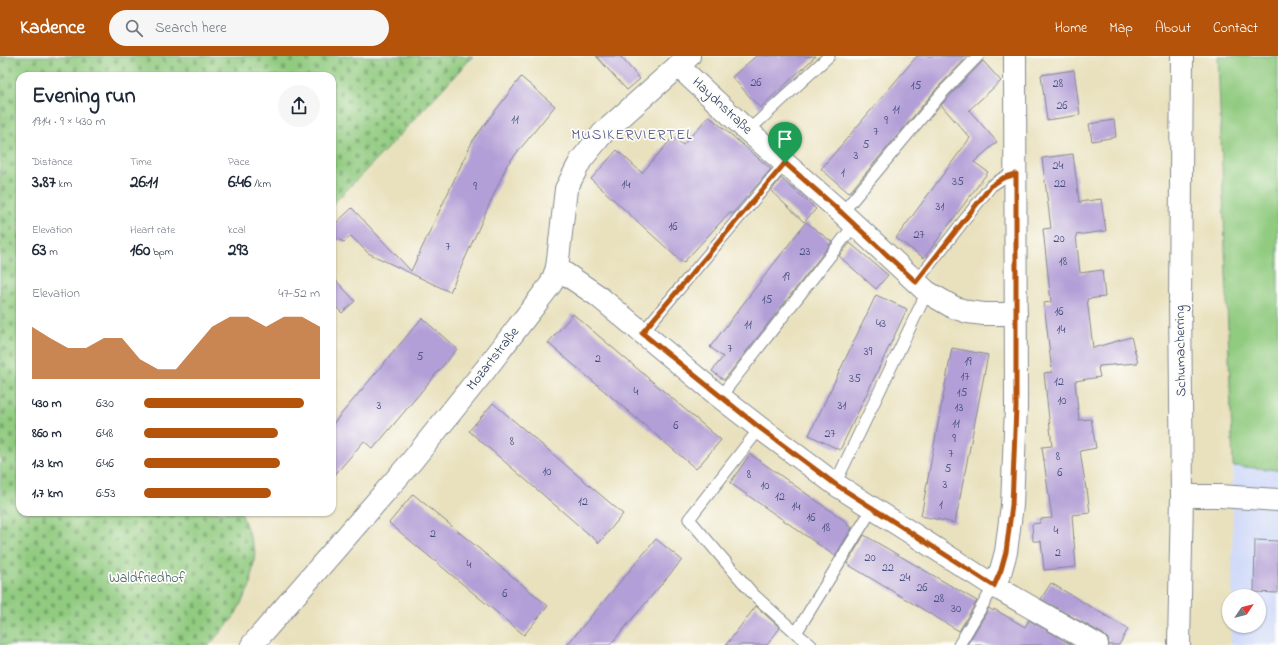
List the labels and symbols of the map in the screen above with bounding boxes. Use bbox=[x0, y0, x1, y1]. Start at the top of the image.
street label: Haydnstraße bbox=[686, 72, 757, 141]
house number: 26 bbox=[750, 74, 762, 92]
house number: 28 bbox=[1053, 75, 1064, 93]
house number: 15 bbox=[911, 77, 921, 95]
house number: 26 bbox=[1056, 97, 1068, 115]
house number: 11 bbox=[892, 101, 900, 119]
house number: 11 bbox=[511, 111, 519, 129]
house number: 9 bbox=[884, 112, 888, 130]
pin bbox=[768, 122, 802, 163]
house number: 7 bbox=[874, 123, 879, 141]
district label: MUSIKERVIERTEL bbox=[571, 124, 693, 146]
house number: 5 bbox=[863, 136, 870, 154]
house number: 3 bbox=[854, 147, 859, 165]
house number: 24 bbox=[1053, 157, 1064, 175]
house number: 1 bbox=[841, 164, 845, 182]
house number: 35 bbox=[952, 173, 964, 191]
house number: 22 bbox=[1054, 175, 1066, 193]
house number: 14 bbox=[622, 176, 630, 194]
house number: 9 bbox=[473, 178, 477, 196]
house number: 31 bbox=[936, 198, 945, 216]
house number: 16 bbox=[668, 218, 678, 236]
house number: 27 bbox=[914, 226, 925, 244]
house number: 20 bbox=[1053, 230, 1065, 248]
house number: 7 bbox=[446, 238, 451, 256]
house number: 23 bbox=[800, 243, 811, 261]
house number: 18 bbox=[1059, 253, 1068, 271]
house number: 19 bbox=[782, 268, 790, 286]
house number: 15 bbox=[762, 291, 772, 309]
house number: 16 bbox=[1054, 303, 1064, 321]
street label: Schumacherring bbox=[1170, 305, 1193, 397]
house number: 43 bbox=[876, 315, 886, 333]
house number: 11 bbox=[744, 316, 752, 334]
house number: 14 bbox=[1057, 321, 1065, 339]
street label: Mozartstraße bbox=[461, 322, 525, 395]
house number: 7 bbox=[728, 340, 733, 358]
house number: 39 bbox=[864, 343, 873, 361]
house number: 5 bbox=[417, 348, 424, 366]
house number: 2 bbox=[595, 350, 601, 368]
house number: 19 bbox=[964, 353, 972, 371]
house number: 17 bbox=[961, 368, 969, 386]
house number: 35 bbox=[849, 370, 861, 388]
house number: 12 bbox=[1054, 373, 1064, 391]
house number: 4 bbox=[634, 383, 639, 401]
house number: 15 bbox=[957, 384, 967, 402]
house number: 10 bbox=[1057, 392, 1067, 410]
house number: 3 bbox=[377, 397, 382, 415]
house number: 31 bbox=[838, 397, 847, 415]
house number: 13 bbox=[955, 399, 963, 417]
house number: 11 bbox=[952, 415, 960, 433]
house number: 6 bbox=[673, 417, 679, 435]
house number: 27 bbox=[825, 425, 836, 443]
house number: 9 bbox=[952, 430, 956, 448]
house number: 8 bbox=[510, 433, 515, 451]
house number: 7 bbox=[949, 445, 954, 463]
house number: 8 bbox=[1056, 448, 1061, 466]
house number: 5 bbox=[945, 460, 952, 478]
house number: 10 bbox=[542, 463, 552, 481]
house number: 6 bbox=[1057, 464, 1063, 482]
house number: 8 bbox=[747, 466, 752, 484]
house number: 3 bbox=[943, 476, 948, 494]
house number: 10 bbox=[760, 477, 770, 495]
house number: 12 bbox=[775, 488, 785, 506]
house number: 12 bbox=[578, 493, 588, 511]
house number: 1 bbox=[939, 496, 943, 514]
house number: 14 bbox=[792, 498, 800, 516]
house number: 16 bbox=[806, 509, 816, 527]
house number: 18 bbox=[822, 519, 831, 537]
house number: 4 bbox=[1054, 522, 1059, 540]
house number: 2 bbox=[430, 525, 436, 543]
house number: 2 bbox=[1055, 544, 1061, 562]
house number: 20 bbox=[864, 549, 876, 567]
house number: 4 bbox=[467, 556, 472, 574]
house number: 22 bbox=[882, 559, 894, 577]
park label: Waldfriedhof bbox=[109, 568, 186, 589]
house number: 24 bbox=[900, 569, 911, 587]
house number: 26 bbox=[916, 579, 928, 597]
house number: 6 bbox=[502, 585, 508, 603]
north arrow bbox=[1222, 589, 1266, 633]
house number: 28 bbox=[934, 590, 945, 608]
house number: 30 bbox=[951, 600, 961, 618]

